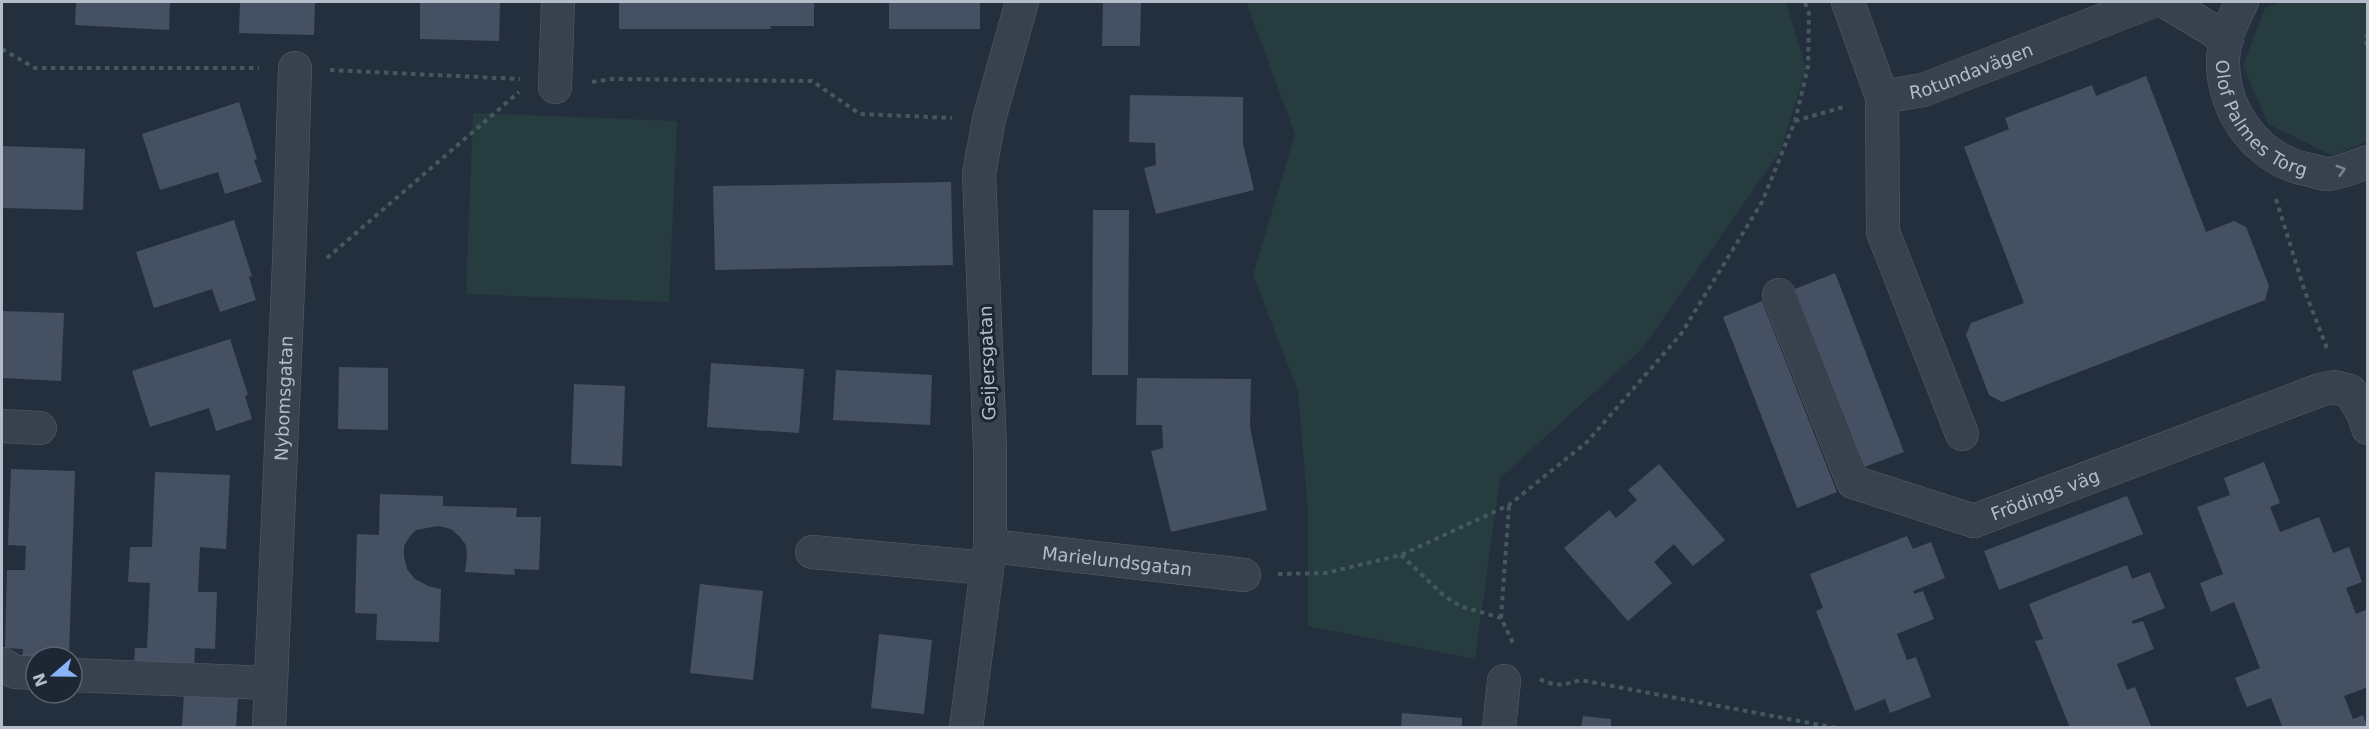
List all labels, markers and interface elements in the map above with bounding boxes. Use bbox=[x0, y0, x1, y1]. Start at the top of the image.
street label: Rotundavägen bbox=[1908, 38, 2036, 103]
street label: Olof Palmes Torg bbox=[2212, 59, 2310, 180]
one-way arrow bbox=[2335, 165, 2346, 177]
street label: Geijersgatan bbox=[975, 305, 999, 421]
street label: Nybomsgatan bbox=[270, 335, 296, 461]
street label: Frödings väg bbox=[1988, 464, 2102, 524]
street label: Marielundsgatan bbox=[1041, 542, 1193, 580]
north arrow bbox=[24, 645, 84, 705]
text: N bbox=[29, 670, 52, 690]

